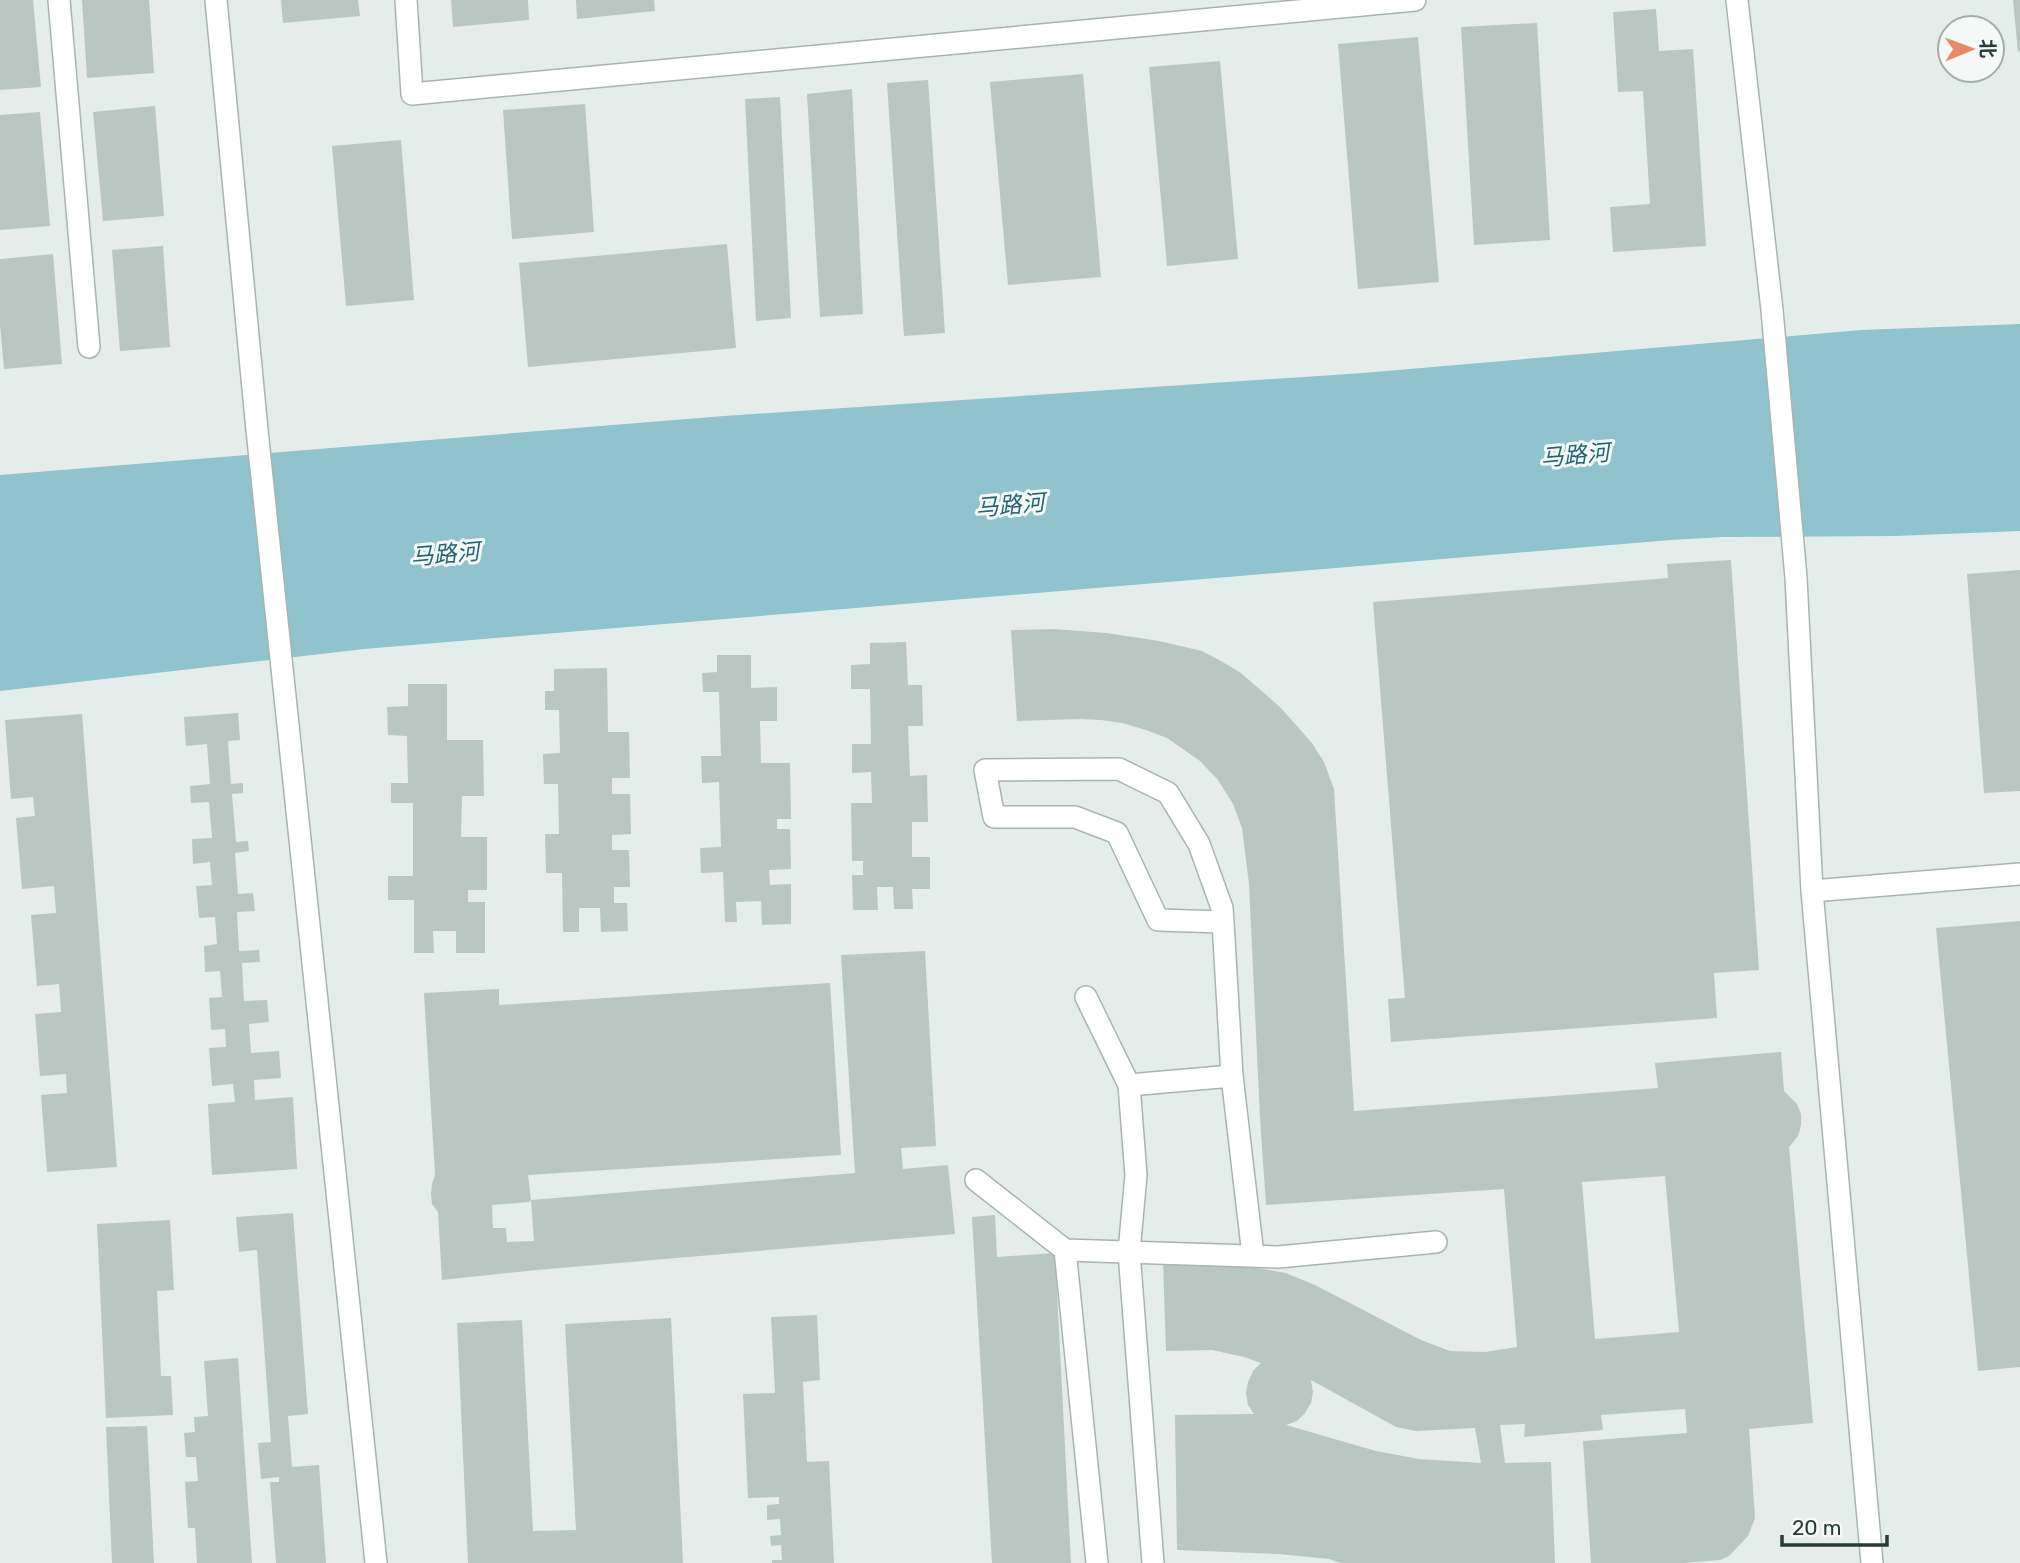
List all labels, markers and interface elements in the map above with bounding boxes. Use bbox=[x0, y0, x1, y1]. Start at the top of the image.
north arrow bbox=[1936, 14, 2006, 84]
text: 北 bbox=[1976, 39, 1999, 58]
water label: 马路河 bbox=[1539, 438, 1615, 472]
water label: 马路河 bbox=[974, 488, 1050, 522]
water label: 马路河 bbox=[409, 537, 485, 571]
scale bar bbox=[1782, 1504, 1887, 1548]
text: 20 m bbox=[1792, 1515, 1841, 1540]

